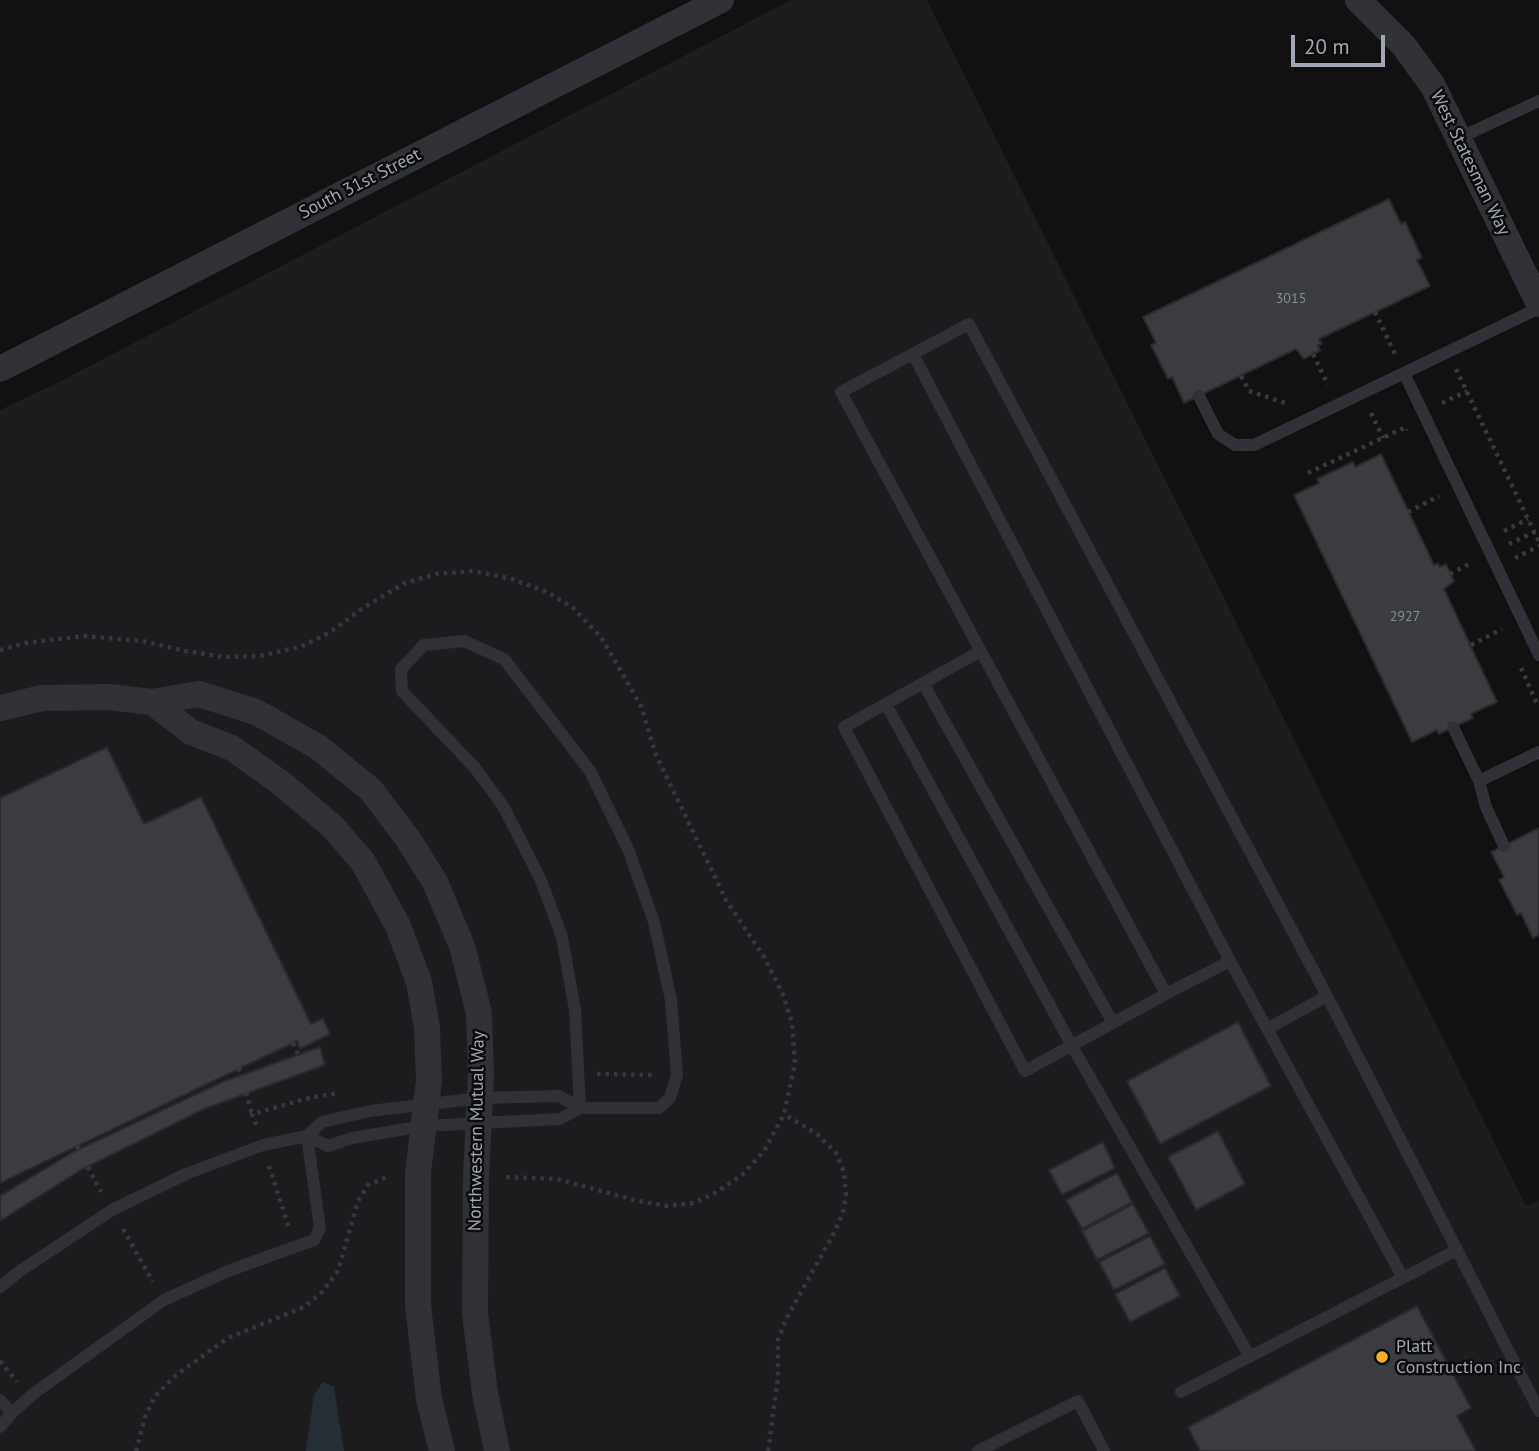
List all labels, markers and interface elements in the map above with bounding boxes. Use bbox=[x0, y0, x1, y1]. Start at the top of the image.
scale bar bbox=[1294, 21, 1388, 65]
text: 20 m bbox=[1304, 33, 1350, 60]
street label: West Statesman Way bbox=[1426, 87, 1514, 239]
street label: South 31st Street bbox=[296, 144, 424, 224]
house number: 3015 bbox=[1276, 291, 1306, 307]
house number: 2927 bbox=[1390, 609, 1420, 625]
street label: Northwestern Mutual Way bbox=[464, 1031, 490, 1231]
place label: Platt Construction Inc bbox=[1396, 1336, 1521, 1378]
marker: Platt Construction Inc bbox=[1374, 1349, 1390, 1365]

